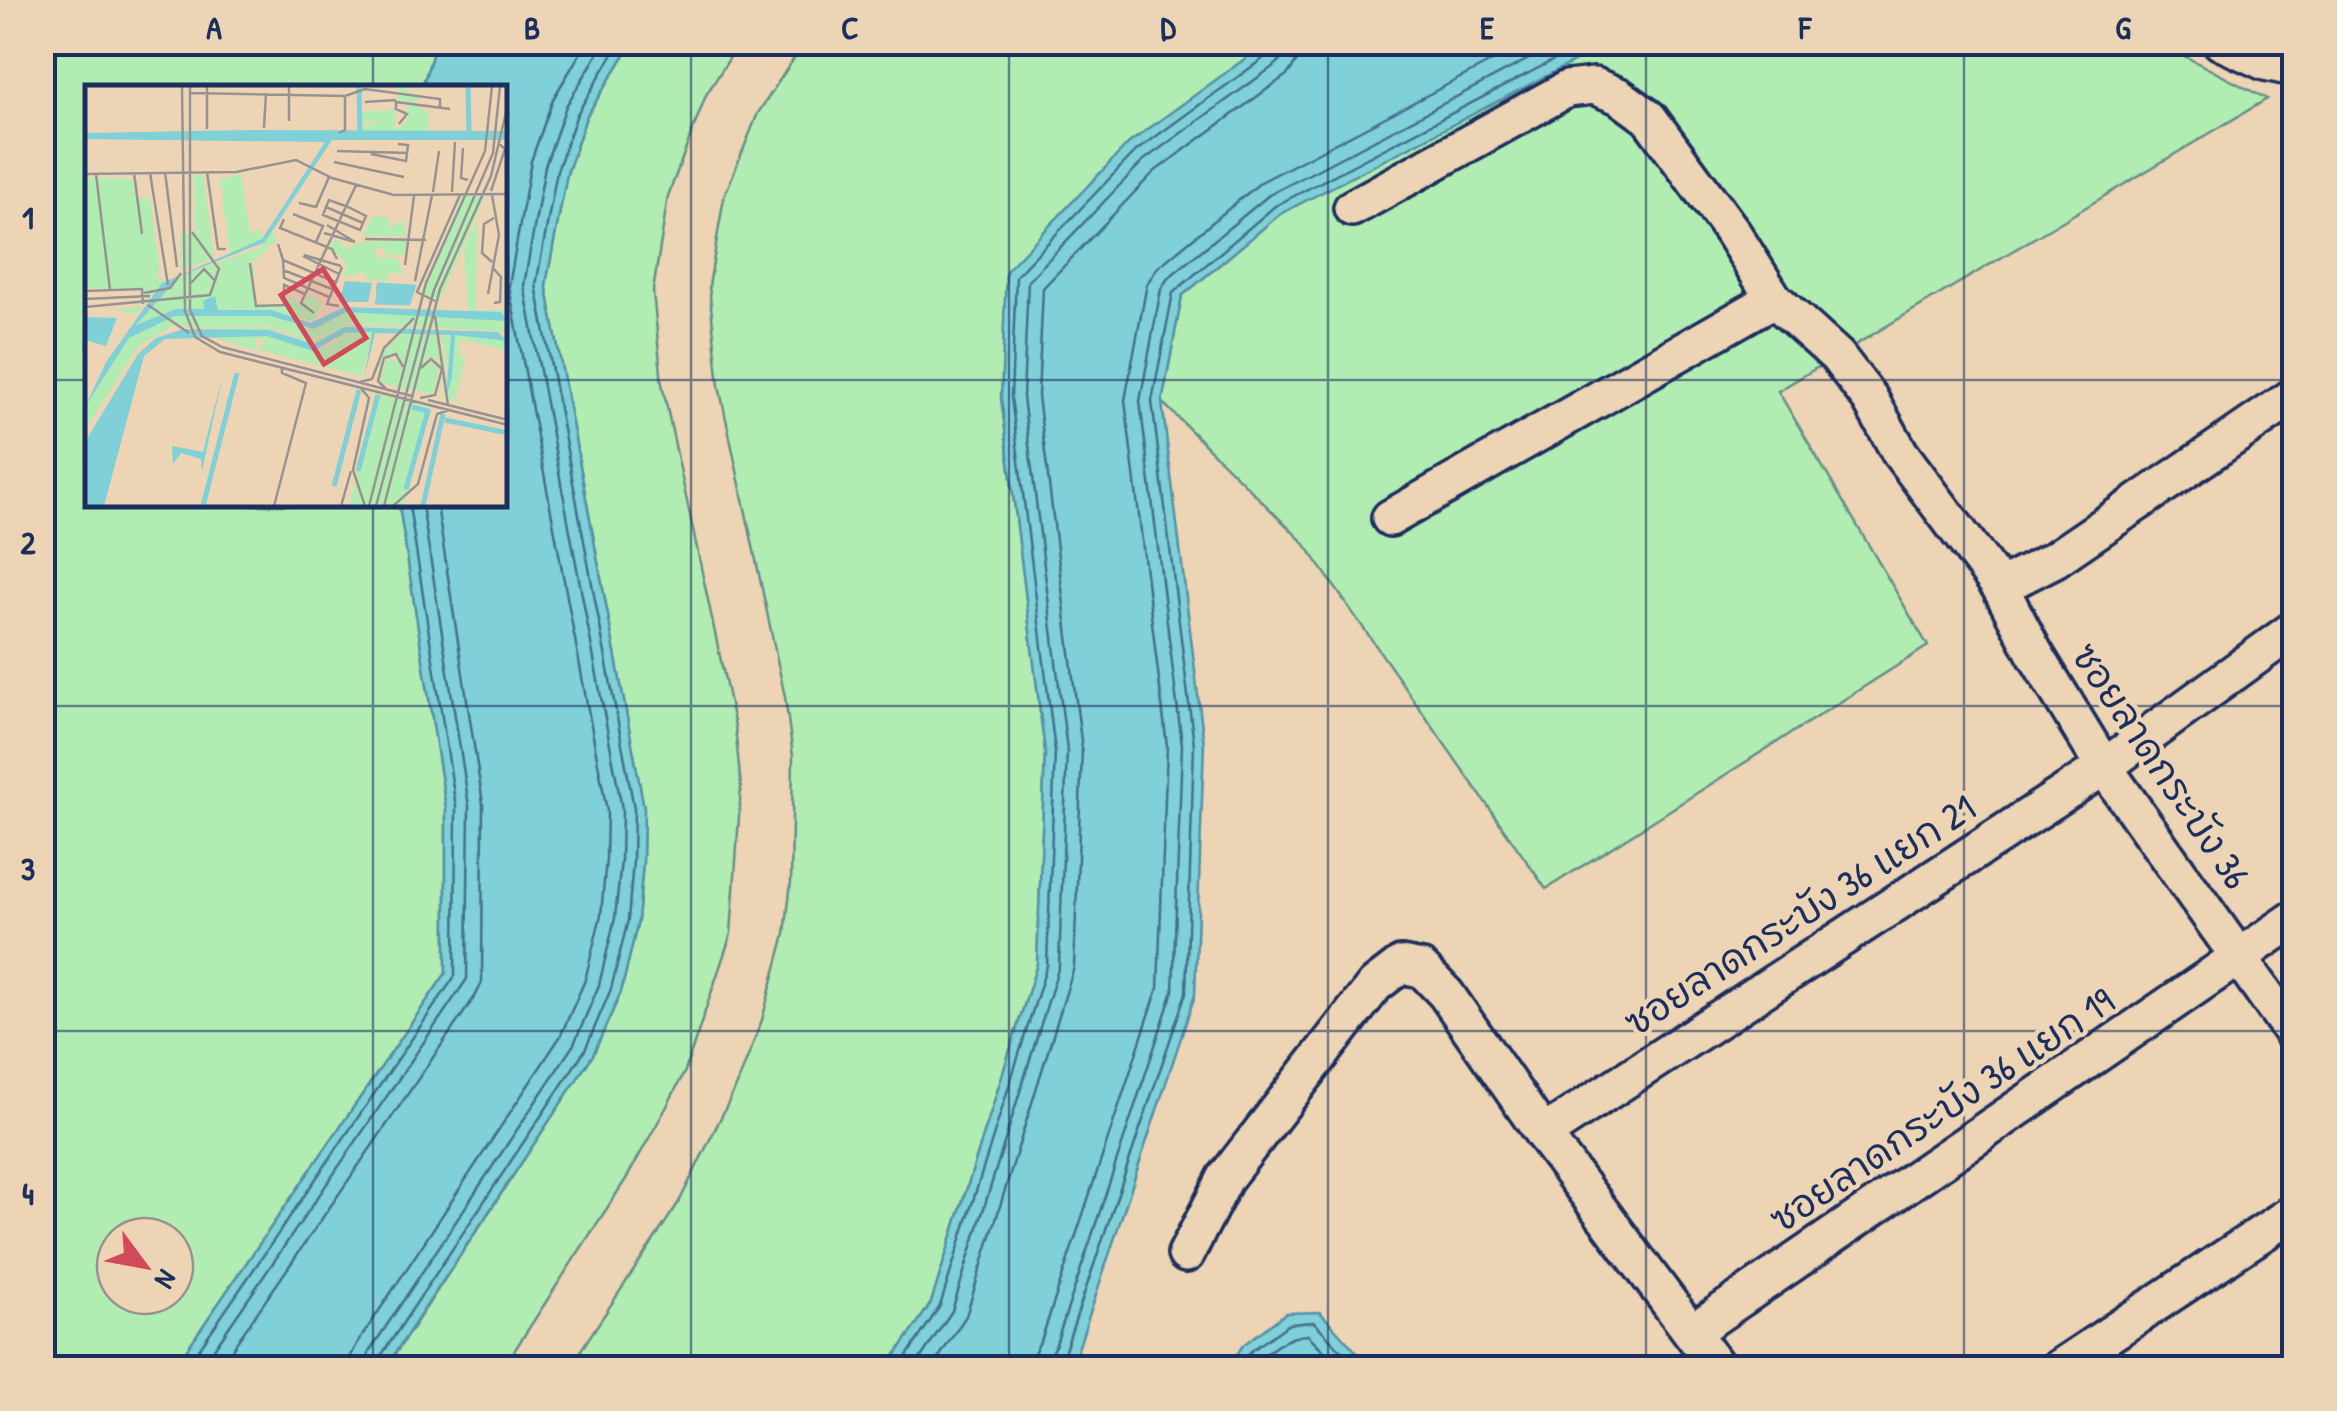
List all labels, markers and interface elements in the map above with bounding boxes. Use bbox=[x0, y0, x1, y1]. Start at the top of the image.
text: A bbox=[206, 6, 222, 49]
text: B bbox=[524, 6, 540, 49]
text: C bbox=[841, 6, 859, 49]
text: D bbox=[1160, 6, 1176, 49]
text: E bbox=[1480, 6, 1495, 49]
text: F bbox=[1798, 6, 1813, 49]
text: G bbox=[2115, 6, 2131, 49]
inset map bbox=[85, 85, 508, 508]
text: 1 bbox=[22, 196, 34, 239]
text: 2 bbox=[21, 521, 37, 564]
street label: ซอยลาดกระบัง 36 bbox=[2060, 632, 2263, 899]
street label: ซอยลาดกระบัง 36 แยก 21 bbox=[1614, 781, 1985, 1047]
text: 3 bbox=[21, 847, 35, 890]
street label: ซอยลาดกระบัง 36 แยก 19 bbox=[1759, 974, 2124, 1244]
text: 4 bbox=[22, 1172, 34, 1215]
north arrow bbox=[95, 1216, 195, 1316]
text: N bbox=[146, 1263, 186, 1296]

